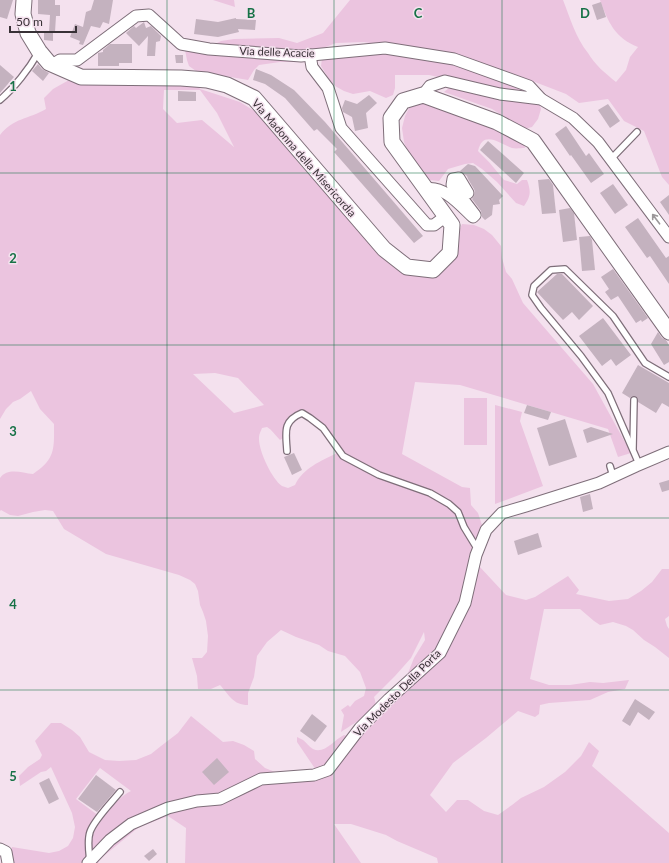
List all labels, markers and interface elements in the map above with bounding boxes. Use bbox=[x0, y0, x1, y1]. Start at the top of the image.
text: B bbox=[247, 5, 256, 21]
text: C bbox=[414, 5, 423, 21]
text: D bbox=[580, 5, 590, 21]
scale bar bbox=[10, 8, 76, 34]
text: 50 m bbox=[16, 14, 43, 29]
street label: Via delle Acacie bbox=[239, 44, 315, 59]
text: 1 bbox=[9, 78, 17, 94]
street label: Via Madonna della Misericordia bbox=[250, 96, 359, 219]
one-way arrow bbox=[652, 214, 660, 225]
text: 2 bbox=[9, 250, 17, 266]
text: 3 bbox=[9, 423, 17, 439]
text: 4 bbox=[9, 596, 17, 612]
street label: Via Modesto Della Porta bbox=[350, 646, 443, 739]
text: 5 bbox=[9, 768, 17, 784]

